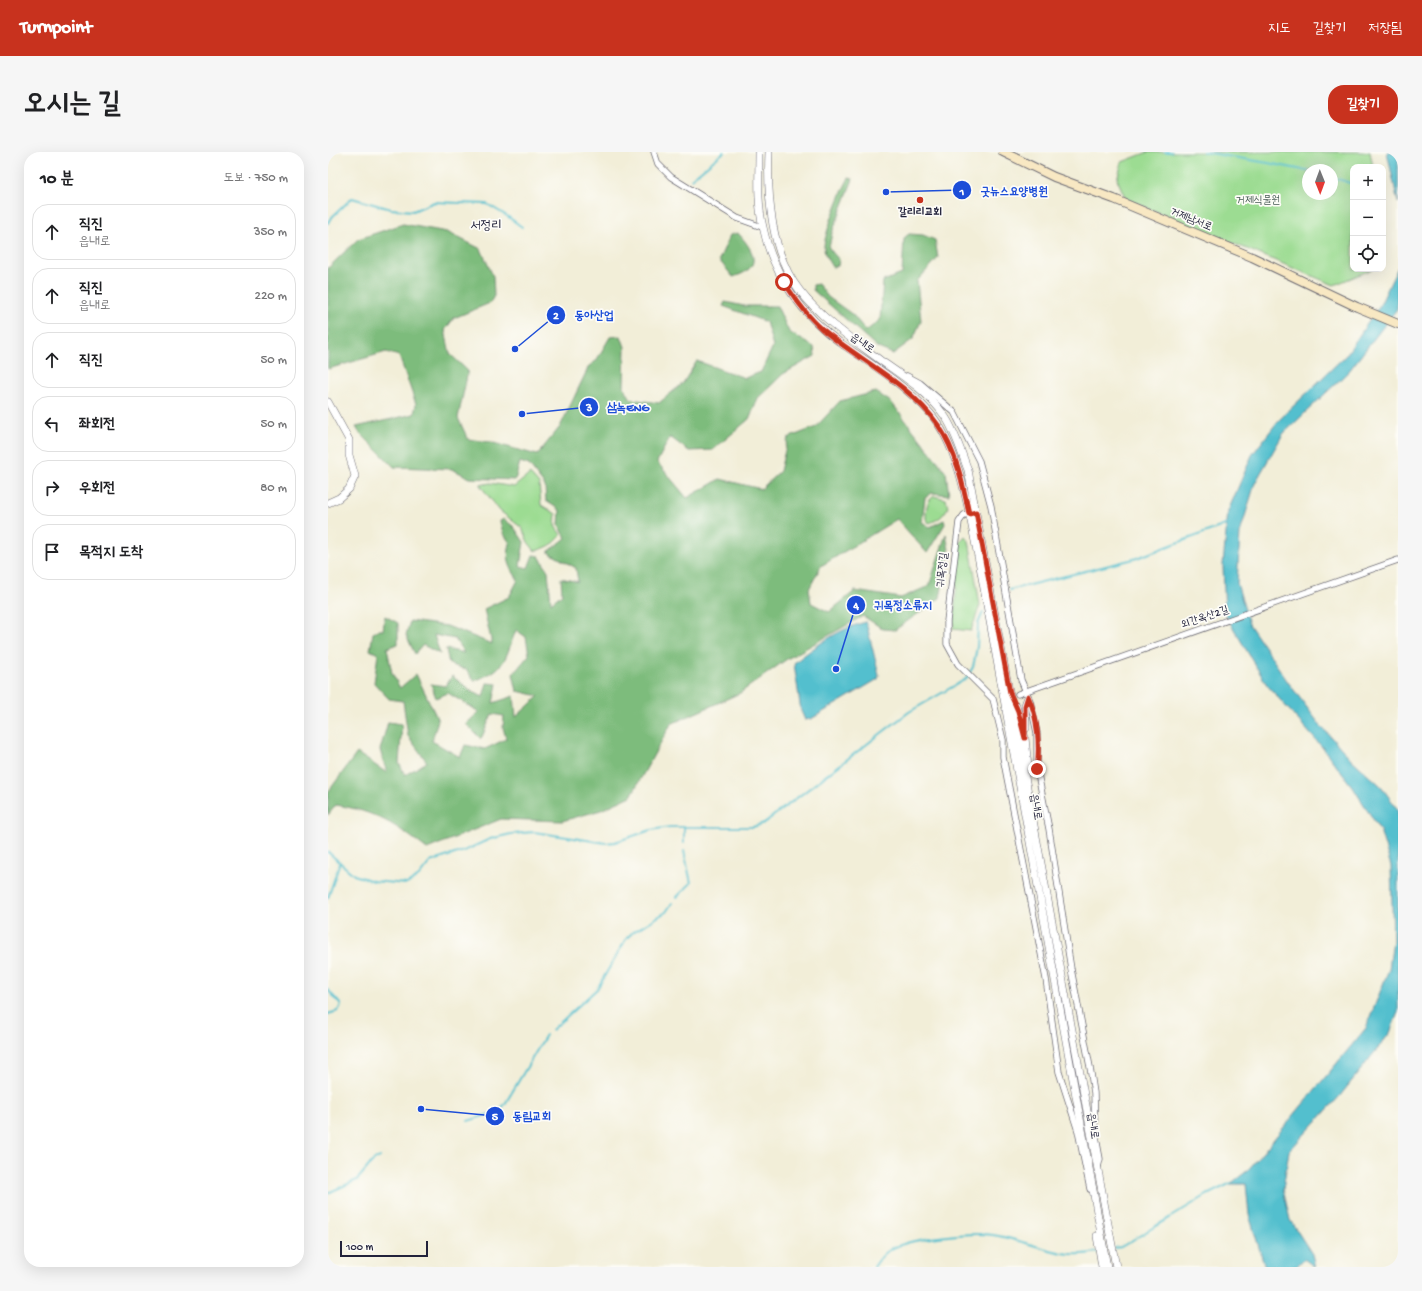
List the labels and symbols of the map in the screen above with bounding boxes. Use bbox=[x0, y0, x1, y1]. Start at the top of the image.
north arrow bbox=[1302, 164, 1338, 200]
callout: 굿뉴스요양병원 bbox=[952, 178, 1056, 202]
text: 굿뉴스요양병원 bbox=[980, 185, 1048, 200]
text: 1 bbox=[959, 186, 965, 200]
marker: 갈리리교회 bbox=[915, 195, 925, 205]
park label: 거제식물원 bbox=[1236, 195, 1280, 207]
place label: 갈리리교회 bbox=[898, 206, 942, 219]
street label: 거제남서로 bbox=[1168, 206, 1214, 234]
district label: 서정리 bbox=[470, 219, 502, 234]
route start bbox=[775, 273, 793, 291]
callout: 동아산업 bbox=[546, 303, 621, 327]
text: 2 bbox=[553, 310, 559, 324]
text: 동아산업 bbox=[575, 310, 614, 324]
street label: 읍내로 bbox=[848, 332, 876, 356]
callout: 삼녹ENG bbox=[579, 395, 657, 419]
text: 3 bbox=[585, 402, 592, 416]
text: 삼녹ENG bbox=[607, 402, 651, 416]
street label: 귀목정길 bbox=[934, 552, 951, 588]
callout: 귀목정소류지 bbox=[846, 593, 940, 617]
text: 귀목정소류지 bbox=[874, 599, 932, 614]
text: 4 bbox=[852, 600, 859, 614]
street label: 외간옥산2길 bbox=[1179, 603, 1231, 632]
route end bbox=[1028, 760, 1046, 778]
street label: 읍내로 bbox=[1027, 793, 1043, 821]
callout: 동림교회 bbox=[485, 1104, 560, 1128]
text: 5 bbox=[492, 1111, 499, 1125]
text: 동림교회 bbox=[513, 1111, 551, 1125]
street label: 읍내로 bbox=[1084, 1112, 1100, 1140]
scale bar bbox=[340, 1239, 428, 1258]

